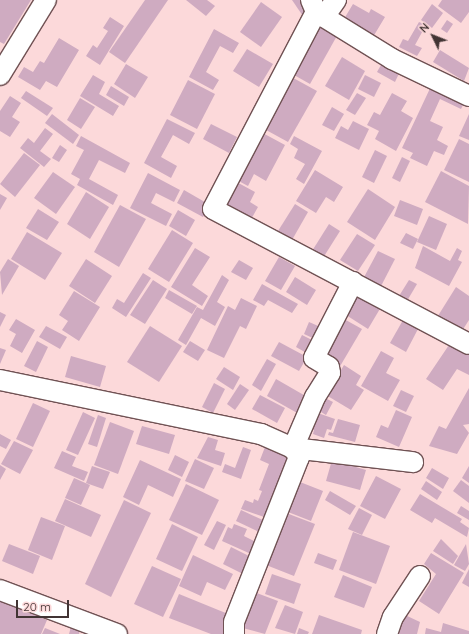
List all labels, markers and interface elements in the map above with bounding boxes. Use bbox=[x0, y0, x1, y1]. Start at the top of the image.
north arrow bbox=[413, 16, 453, 56]
text: N bbox=[416, 20, 432, 36]
scale bar bbox=[18, 592, 71, 618]
text: 20 m bbox=[23, 599, 51, 614]

